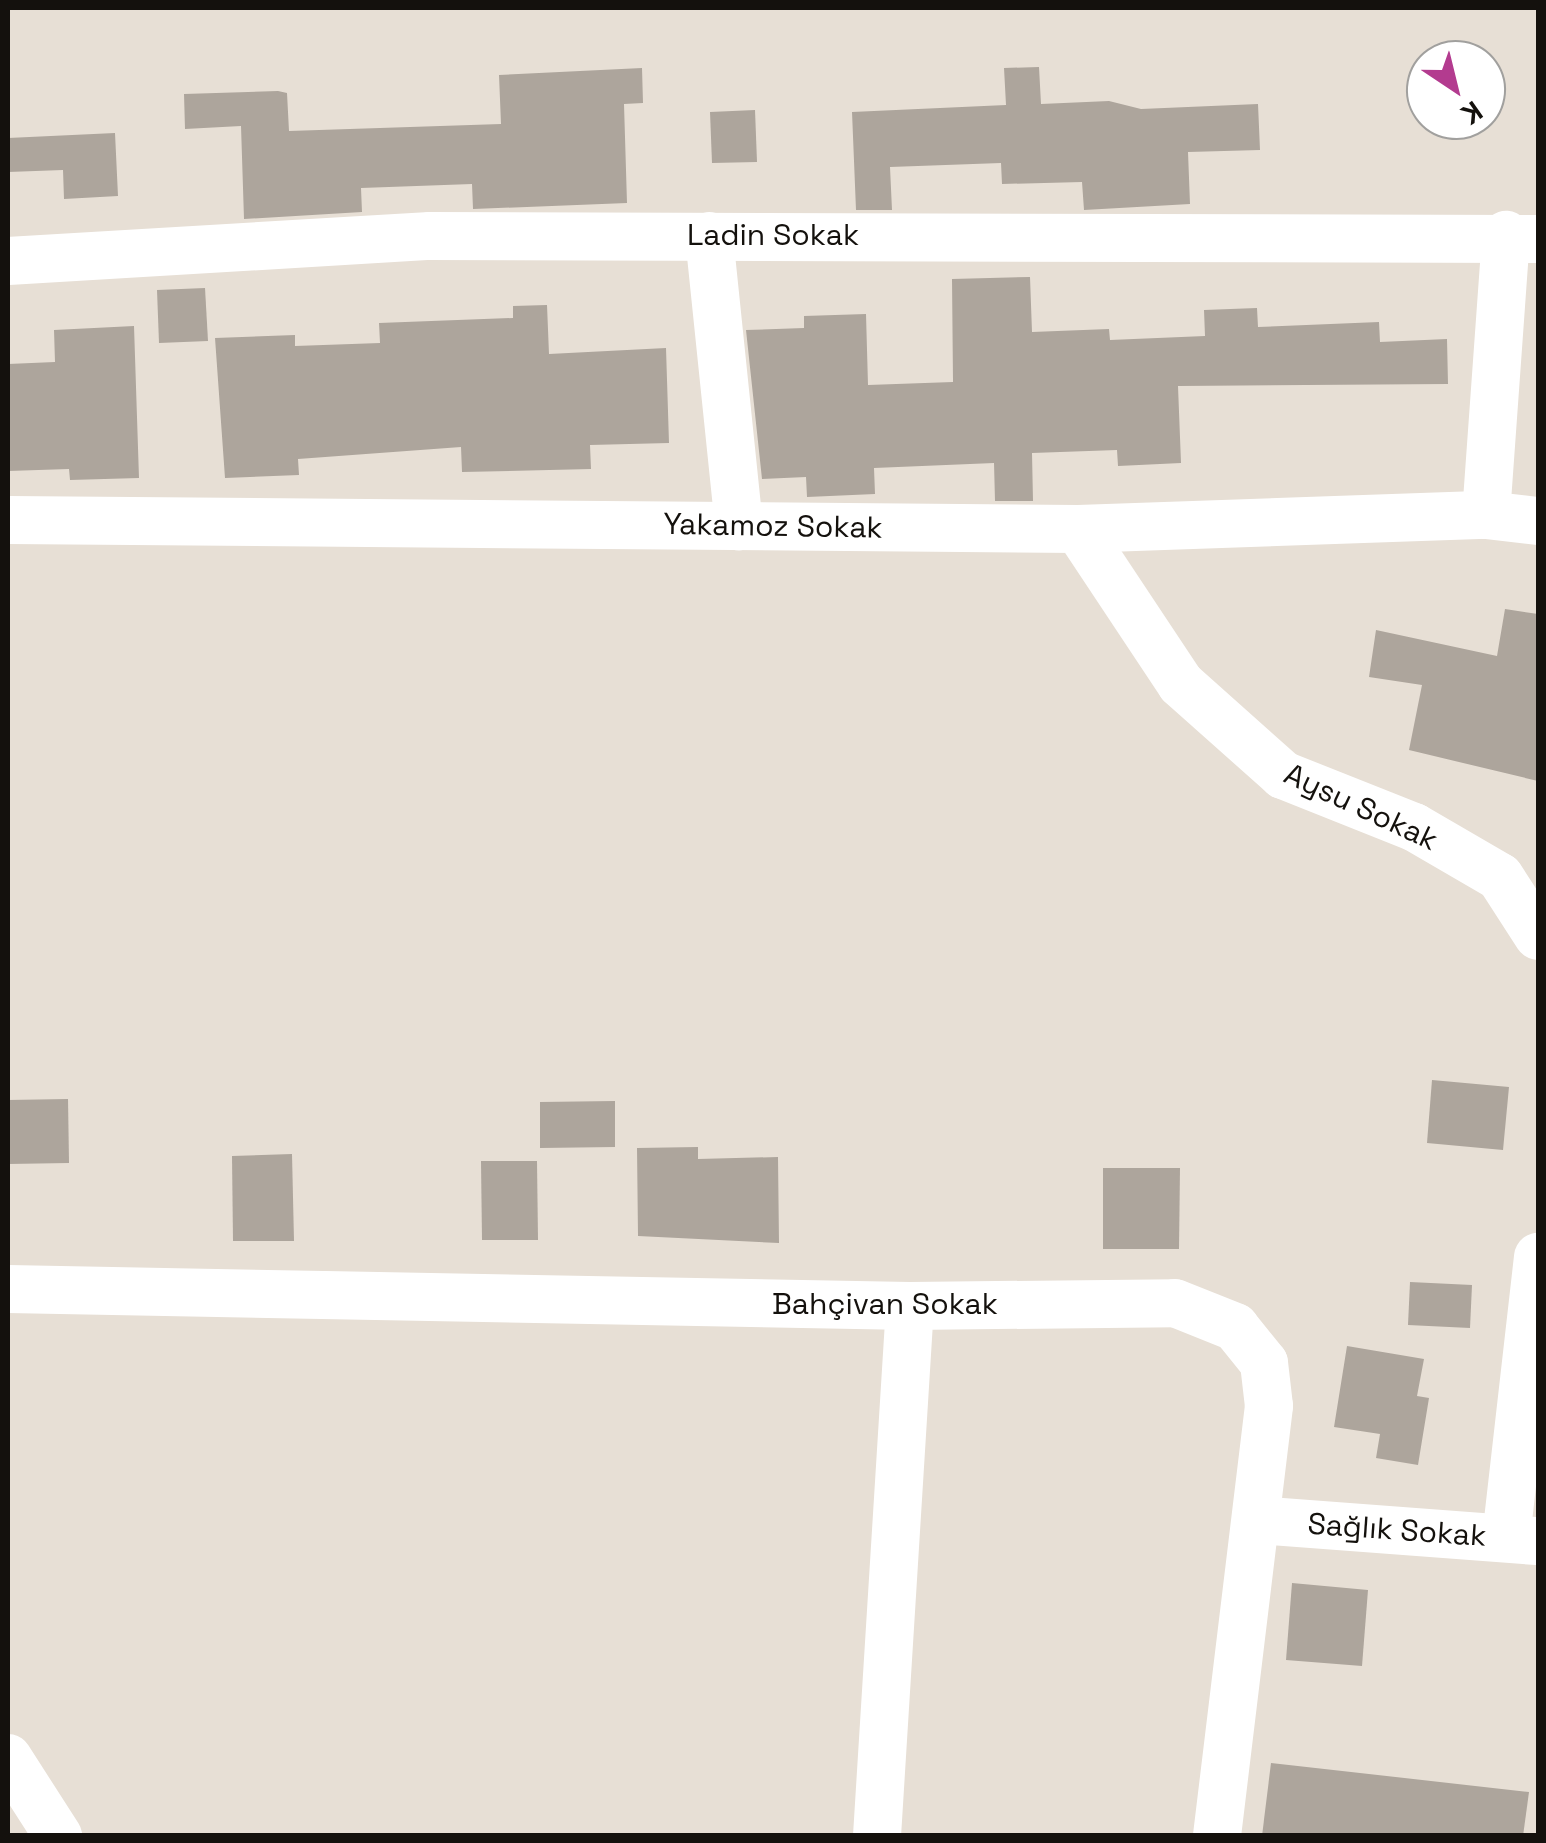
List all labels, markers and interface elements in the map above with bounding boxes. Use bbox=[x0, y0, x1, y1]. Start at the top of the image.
north arrow bbox=[1406, 40, 1506, 140]
text: K bbox=[1455, 93, 1490, 133]
street label: Ladin Sokak bbox=[687, 217, 859, 253]
street label: Yakamoz Sokak bbox=[663, 506, 883, 546]
street label: Aysu Sokak bbox=[1279, 756, 1443, 858]
street label: Bahçivan Sokak bbox=[772, 1286, 998, 1322]
street label: Sağlık Sokak bbox=[1306, 1506, 1488, 1554]

